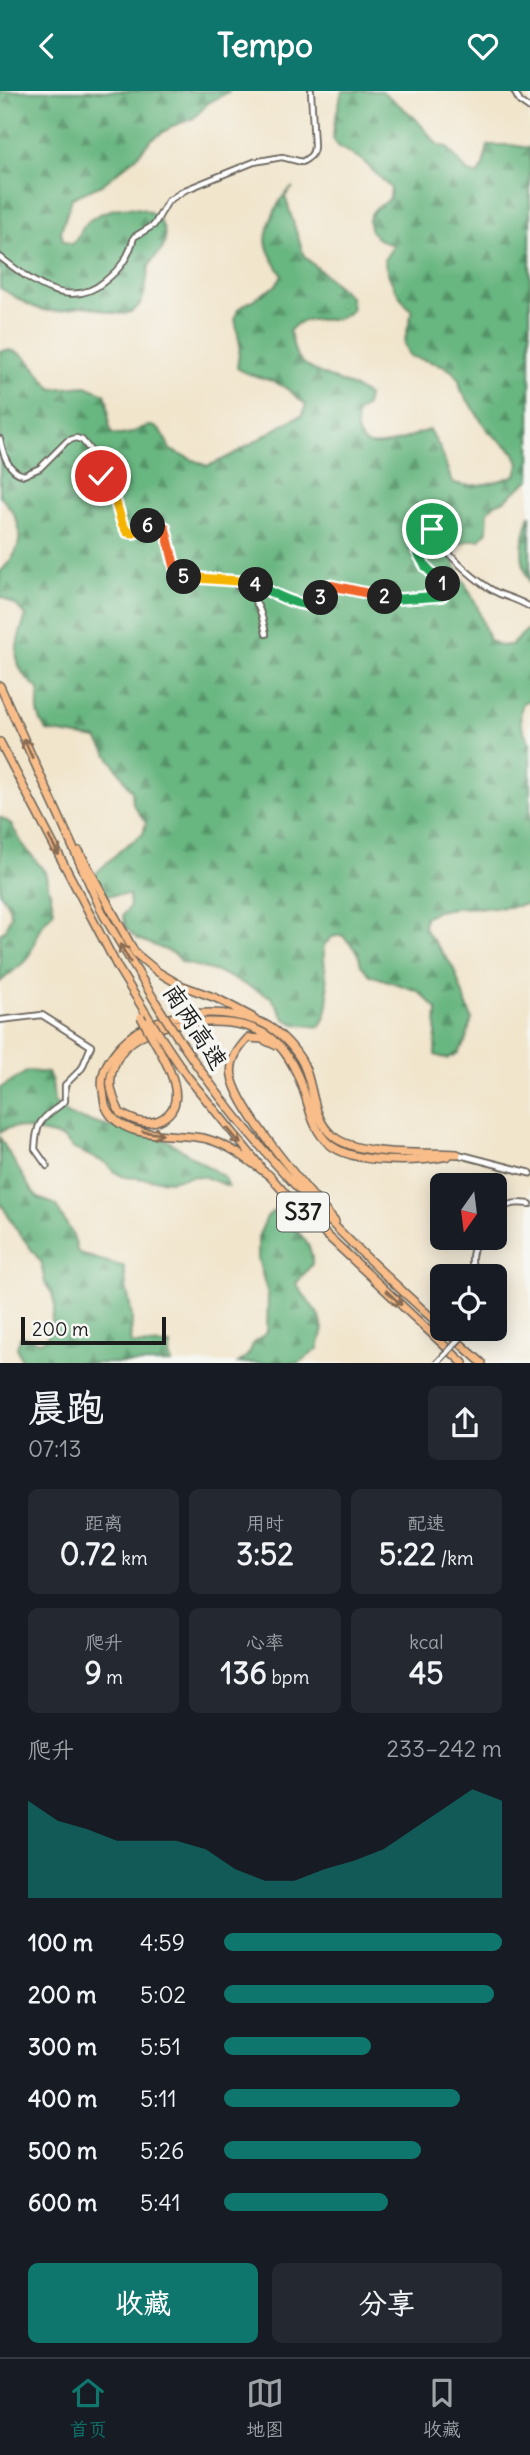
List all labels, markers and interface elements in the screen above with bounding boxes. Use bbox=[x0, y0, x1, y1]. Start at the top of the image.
text: Tempo bbox=[217, 25, 313, 66]
icon: back bbox=[28, 27, 66, 65]
icon: heart bbox=[464, 27, 502, 65]
pin bbox=[71, 446, 131, 506]
icon: check bbox=[82, 457, 120, 495]
pin bbox=[402, 499, 462, 559]
pin: 6 bbox=[130, 509, 166, 543]
icon: arrive bbox=[413, 510, 451, 548]
text: 6 bbox=[142, 513, 153, 537]
pin: 5 bbox=[166, 559, 202, 595]
text: 5 bbox=[178, 564, 189, 588]
pin: 4 bbox=[238, 567, 274, 603]
pin: 1 bbox=[426, 567, 460, 601]
text: 1 bbox=[439, 571, 446, 595]
text: 4 bbox=[250, 572, 261, 596]
pin: 2 bbox=[368, 580, 402, 615]
pin: 3 bbox=[304, 581, 338, 615]
text: 2 bbox=[379, 584, 390, 608]
text: 3 bbox=[315, 585, 326, 609]
one-way arrow bbox=[21, 738, 34, 759]
one-way arrow bbox=[48, 835, 62, 856]
one-way arrow bbox=[118, 944, 132, 964]
street label: 南两高速 bbox=[157, 978, 235, 1075]
one-way arrow bbox=[226, 1126, 242, 1144]
one-way arrow bbox=[141, 1127, 164, 1140]
north arrow bbox=[430, 1173, 508, 1249]
map controls bbox=[430, 1173, 507, 1341]
road number: S37 bbox=[277, 1193, 329, 1231]
button: locate bbox=[430, 1264, 507, 1341]
one-way arrow bbox=[385, 1290, 403, 1306]
scale bar bbox=[21, 1314, 166, 1346]
text: 200 m bbox=[32, 1317, 89, 1341]
text: 晨跑 bbox=[28, 1384, 104, 1431]
button: share bbox=[428, 1386, 502, 1460]
text: 07:13 bbox=[28, 1434, 81, 1463]
text: 距离 bbox=[85, 1511, 123, 1535]
text: 用时 bbox=[246, 1511, 284, 1535]
text: 配速 bbox=[407, 1511, 445, 1535]
text: 0.72 bbox=[60, 1535, 117, 1573]
text: 3:52 bbox=[236, 1535, 294, 1573]
text: 5:22 bbox=[379, 1535, 436, 1573]
text: km bbox=[117, 1546, 148, 1570]
text: /km bbox=[436, 1546, 474, 1570]
text: 爬升 bbox=[85, 1630, 123, 1654]
text: 心率 bbox=[246, 1630, 284, 1654]
text: kcal bbox=[409, 1630, 443, 1654]
text: 9 bbox=[84, 1654, 102, 1692]
text: 136 bbox=[221, 1654, 267, 1692]
text: 45 bbox=[409, 1654, 444, 1692]
text: m bbox=[102, 1665, 123, 1689]
text: bpm bbox=[267, 1665, 309, 1689]
text: 233–242 m bbox=[386, 1734, 502, 1763]
text: 爬升 bbox=[28, 1735, 74, 1764]
text: 100 m bbox=[28, 1928, 93, 1957]
text: 4:59 bbox=[140, 1928, 185, 1957]
text: 200 m bbox=[28, 1980, 97, 2009]
text: 5:02 bbox=[140, 1980, 186, 2009]
text: 300 m bbox=[28, 2032, 97, 2061]
text: 5:51 bbox=[140, 2032, 181, 2061]
text: 400 m bbox=[28, 2084, 97, 2113]
text: 5:11 bbox=[140, 2084, 177, 2113]
text: 500 m bbox=[28, 2136, 97, 2165]
text: 5:26 bbox=[140, 2136, 184, 2165]
text: 600 m bbox=[28, 2188, 97, 2217]
text: 5:41 bbox=[140, 2188, 181, 2217]
button: 收藏 bbox=[28, 2263, 258, 2343]
button: 分享 bbox=[272, 2263, 502, 2343]
tab: 首页 bbox=[69, 2374, 107, 2441]
tab: 地图 bbox=[246, 2374, 284, 2441]
tab: 收藏 bbox=[423, 2374, 461, 2441]

